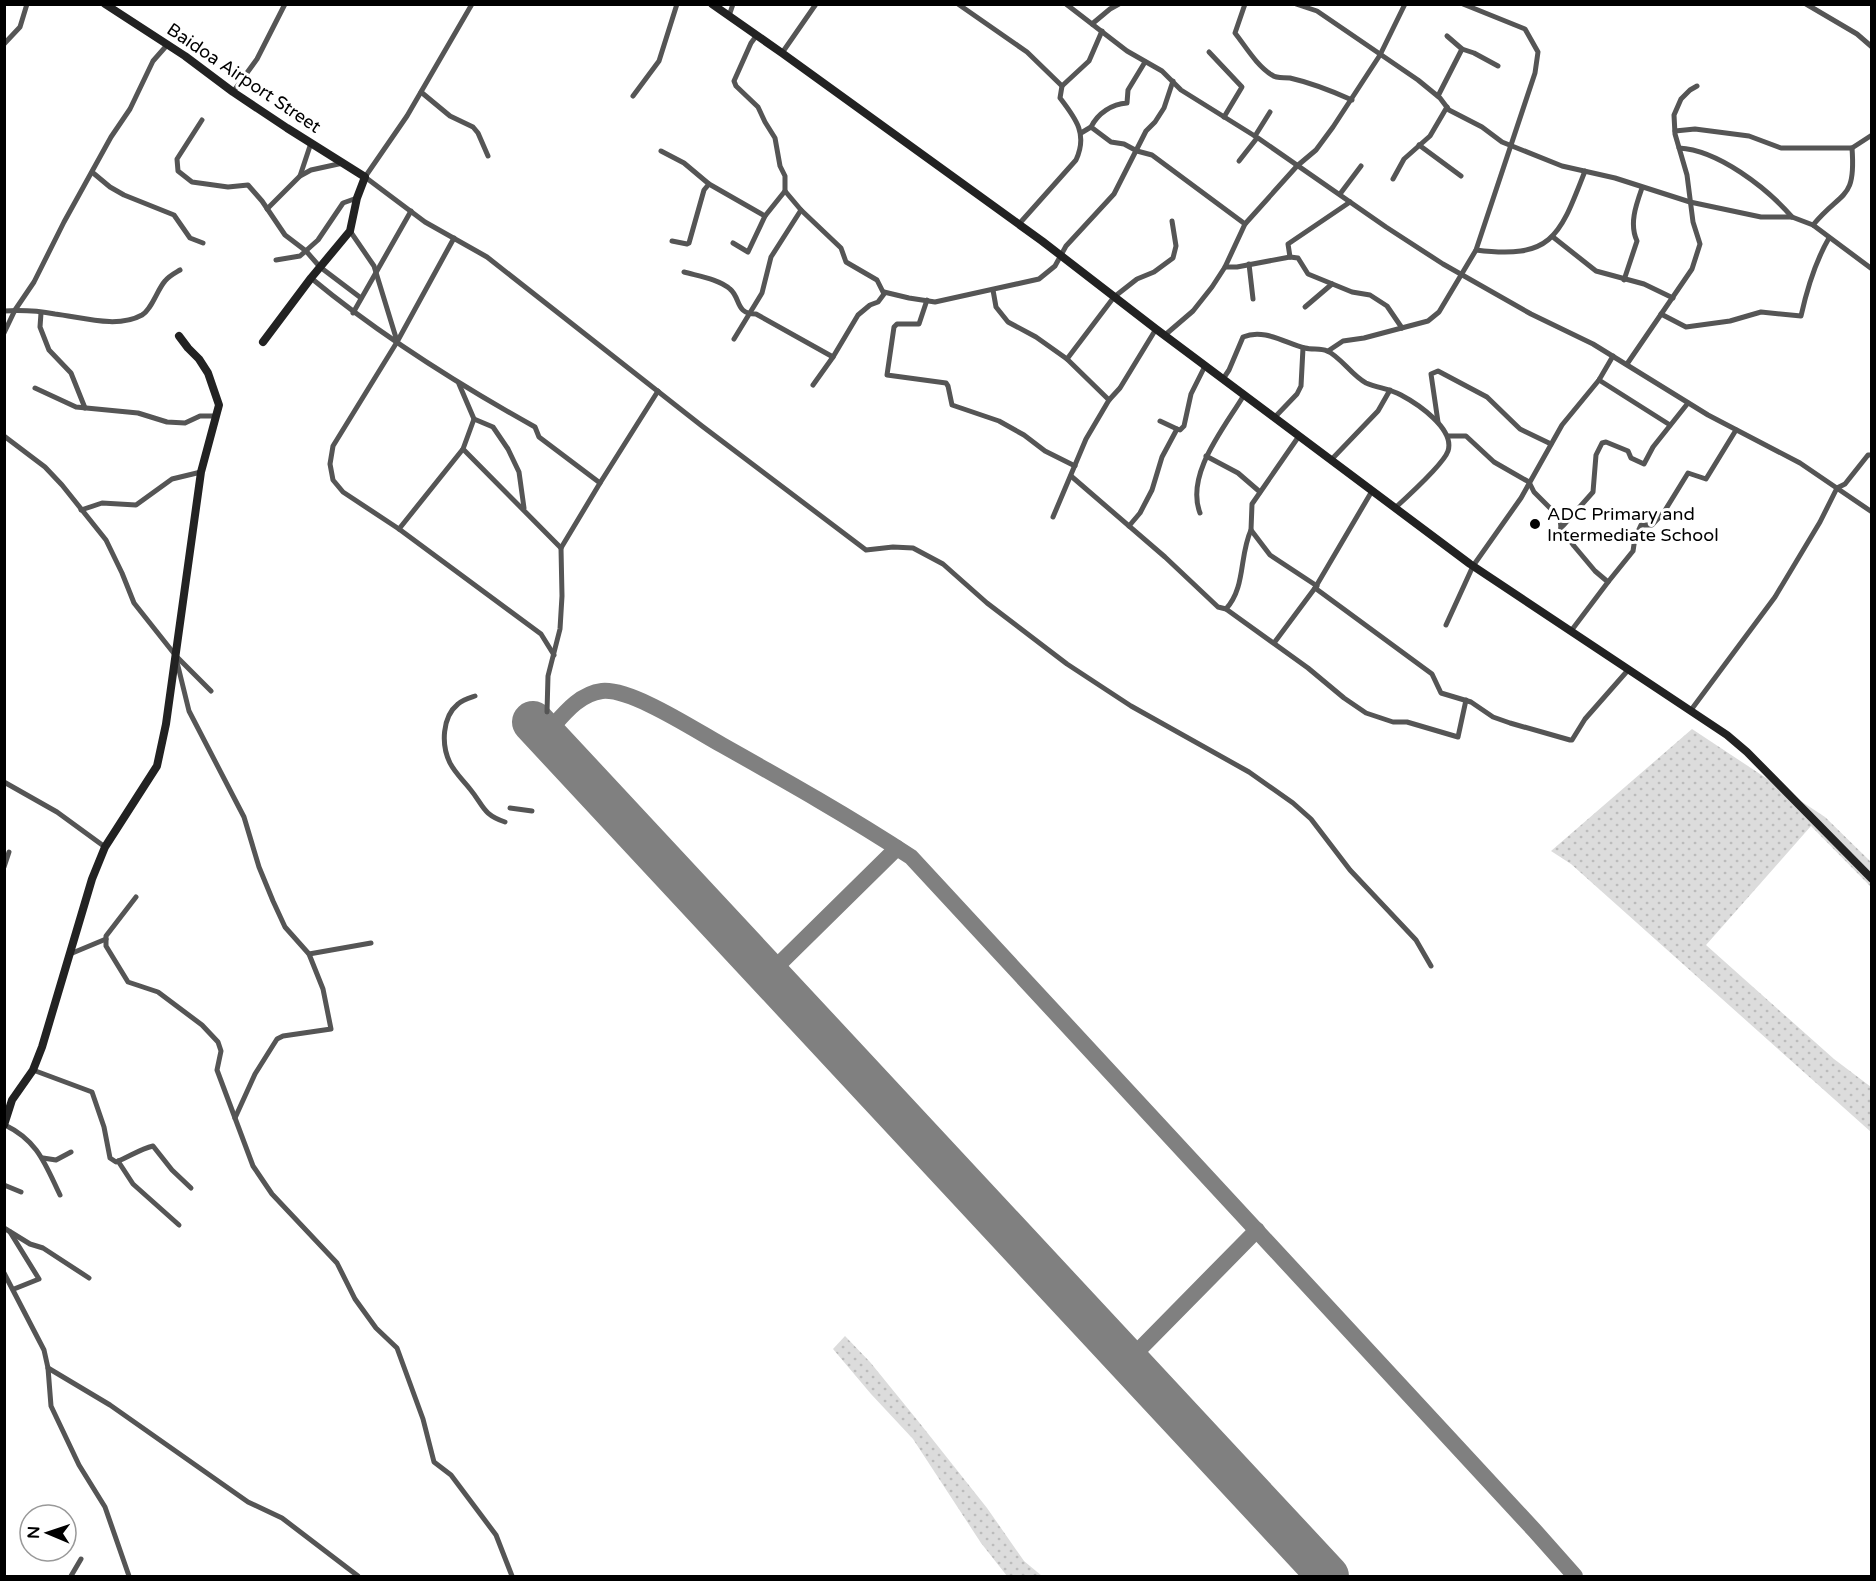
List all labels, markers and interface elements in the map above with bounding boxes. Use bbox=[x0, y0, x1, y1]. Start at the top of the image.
street label: Baidoa Airport Street bbox=[163, 18, 325, 138]
place label: ADC Primary and Intermediate School bbox=[1547, 503, 1719, 546]
marker: ADC Primary and Intermediate School bbox=[1528, 517, 1542, 531]
north arrow bbox=[18, 1503, 78, 1563]
text: N bbox=[24, 1526, 44, 1539]

